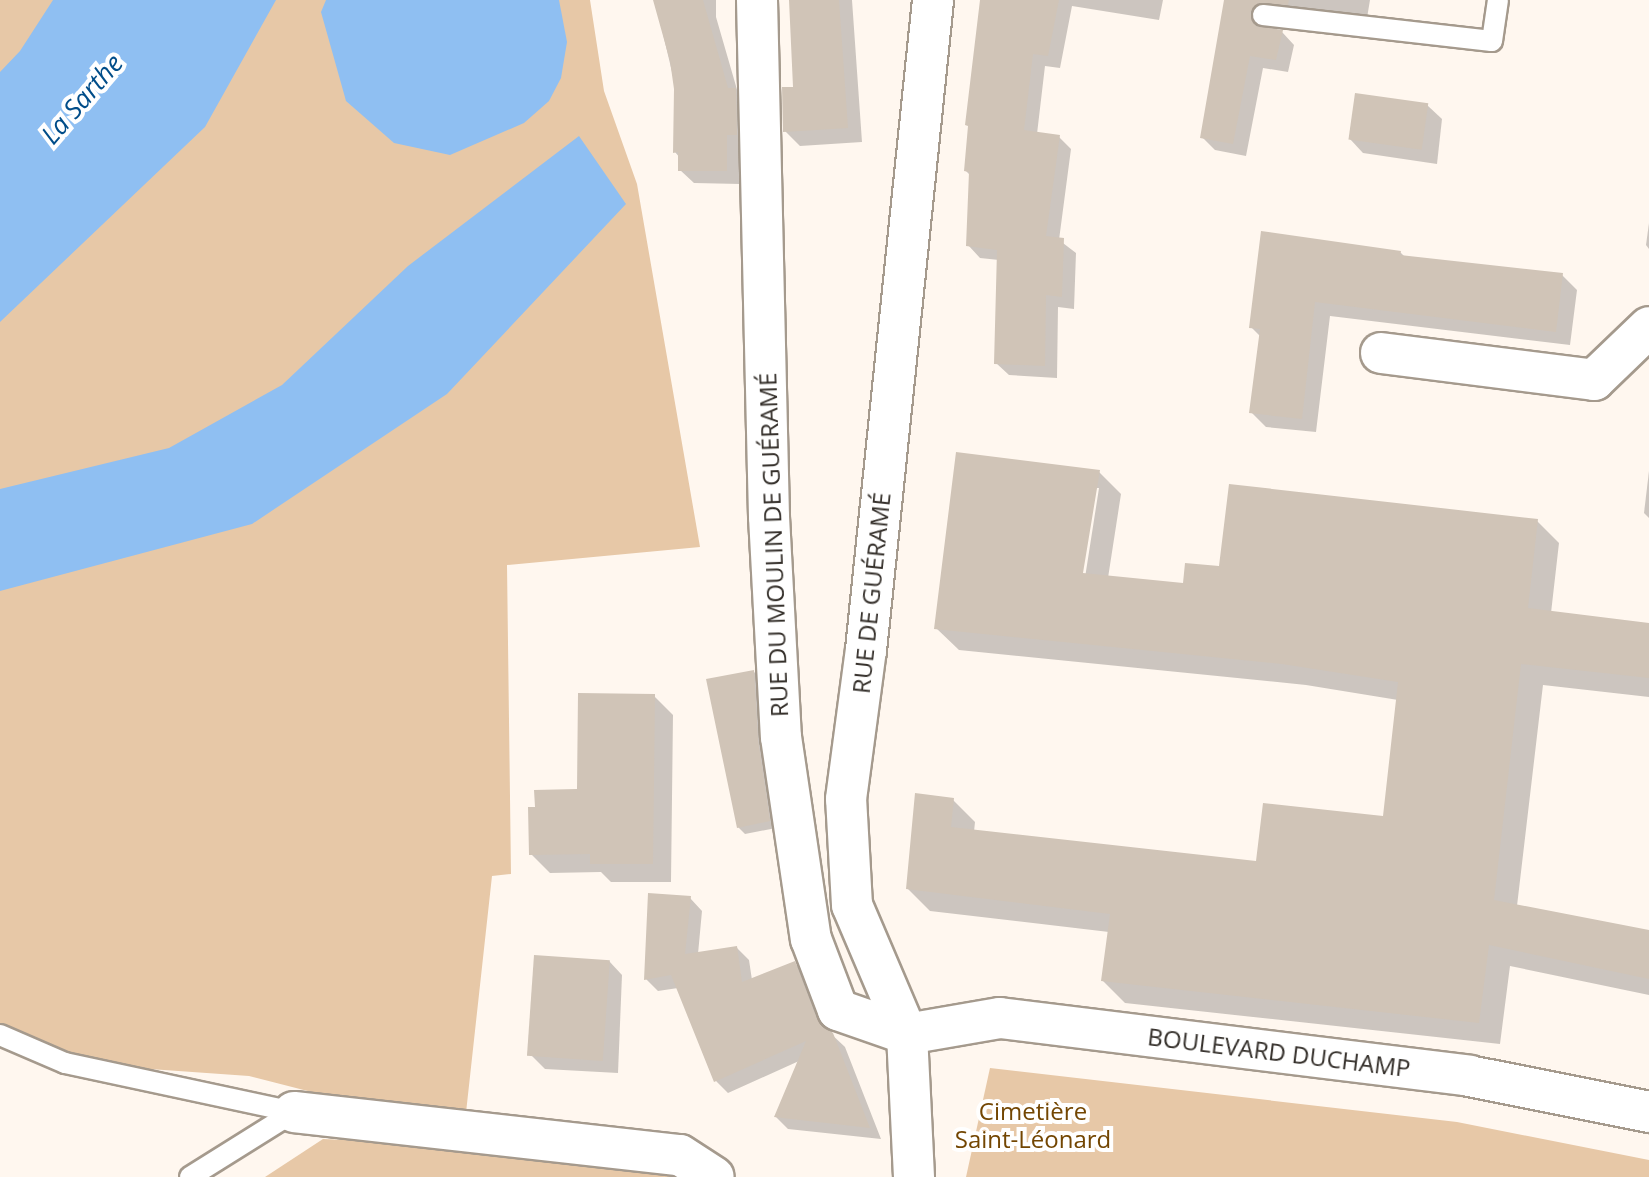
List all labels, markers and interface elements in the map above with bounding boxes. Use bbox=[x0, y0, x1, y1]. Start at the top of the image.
water label: La Sarthe bbox=[35, 48, 129, 150]
street label: RUE DU MOULIN DE GUÉRAMÉ bbox=[753, 372, 793, 718]
street label: RUE DE GUÉRAMÉ bbox=[846, 491, 896, 695]
street label: BOULEVARD DUCHAMP bbox=[1146, 1022, 1412, 1082]
park label: Cimetière Saint-Léonard bbox=[955, 1097, 1111, 1153]

